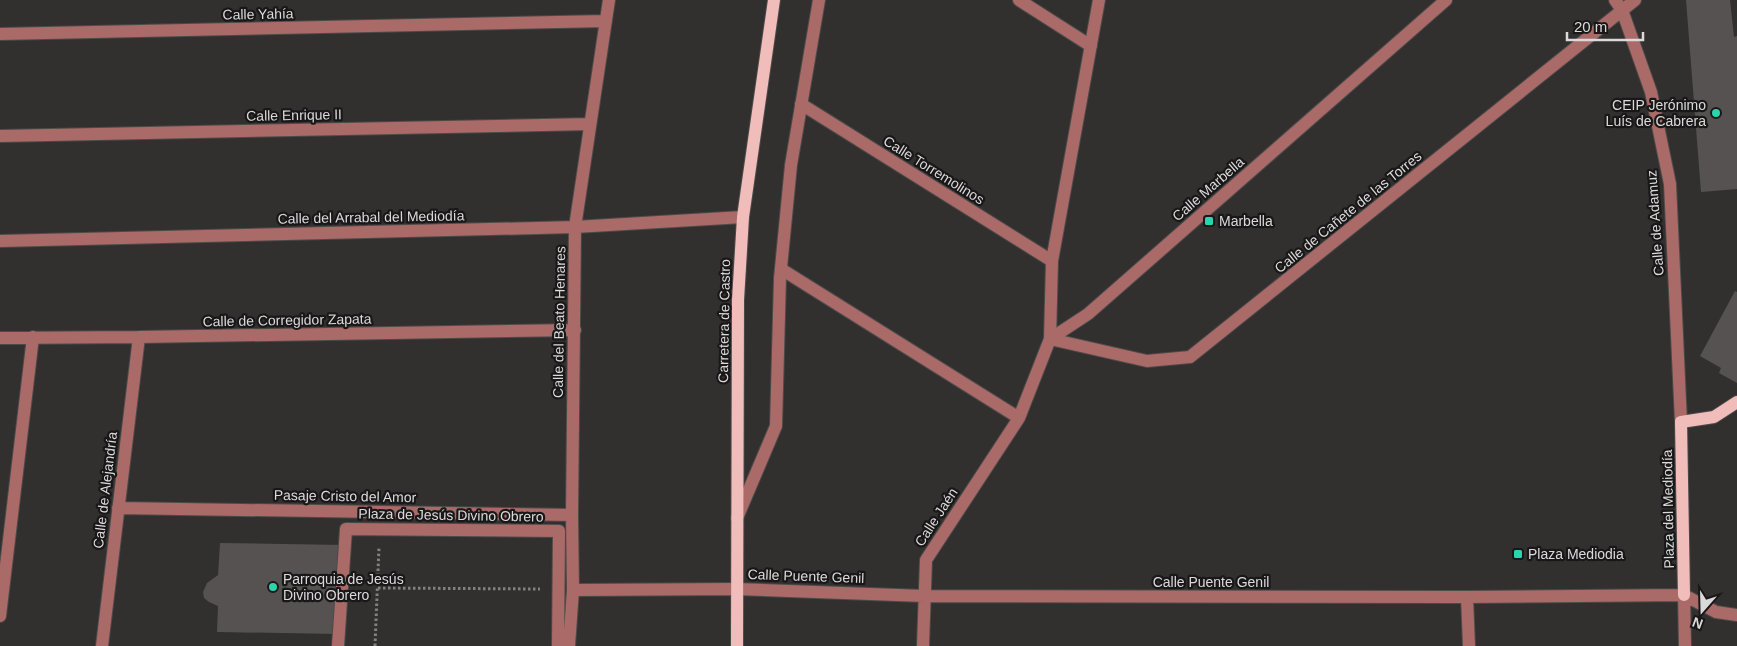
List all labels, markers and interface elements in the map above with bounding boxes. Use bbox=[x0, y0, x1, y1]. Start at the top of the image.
street label: Calle Yahía bbox=[222, 5, 294, 23]
scale bar bbox=[1567, 10, 1643, 42]
text: 20 m bbox=[1574, 18, 1607, 35]
place label: CEIP Jerónimo Luís de Cabrera bbox=[1606, 97, 1706, 129]
street label: Calle Enrique II bbox=[246, 106, 342, 124]
marker: CEIP Jerónimo Luís de Cabrera bbox=[1710, 107, 1722, 119]
street label: Calle Torremolinos bbox=[881, 133, 987, 207]
street label: Calle de Cañete de las Torres bbox=[1271, 148, 1425, 276]
street label: Calle Marbella bbox=[1169, 153, 1247, 225]
street label: Calle de Adamuz bbox=[1643, 170, 1667, 276]
street label: Calle del Arrabal del Mediodía bbox=[277, 207, 465, 227]
place label: Marbella bbox=[1219, 213, 1273, 229]
marker: Marbella bbox=[1203, 215, 1215, 227]
street label: Calle del Beato Henares bbox=[550, 246, 568, 398]
street label: Carretera de Castro bbox=[715, 259, 733, 383]
street label: Calle de Corregidor Zapata bbox=[202, 311, 372, 329]
street label: Calle de Alejandría bbox=[90, 430, 120, 549]
street label: Plaza del Mediodía bbox=[1659, 449, 1677, 569]
street label: Calle Jaén bbox=[911, 485, 961, 549]
street label: Pasaje Cristo del Amor bbox=[274, 487, 417, 505]
street label: Plaza de Jesús Divino Obrero bbox=[358, 505, 544, 525]
place label: Plaza Mediodia bbox=[1528, 546, 1624, 562]
marker: Plaza Mediodia bbox=[1512, 548, 1524, 560]
street label: Calle Puente Genil bbox=[747, 566, 865, 586]
place label: Parroquia de Jesús Divino Obrero bbox=[283, 571, 404, 603]
street label: Calle Puente Genil bbox=[1153, 574, 1269, 590]
marker: Parroquia de Jesús Divino Obrero bbox=[267, 581, 279, 593]
north arrow bbox=[1677, 586, 1727, 636]
text: N bbox=[1690, 614, 1705, 632]

